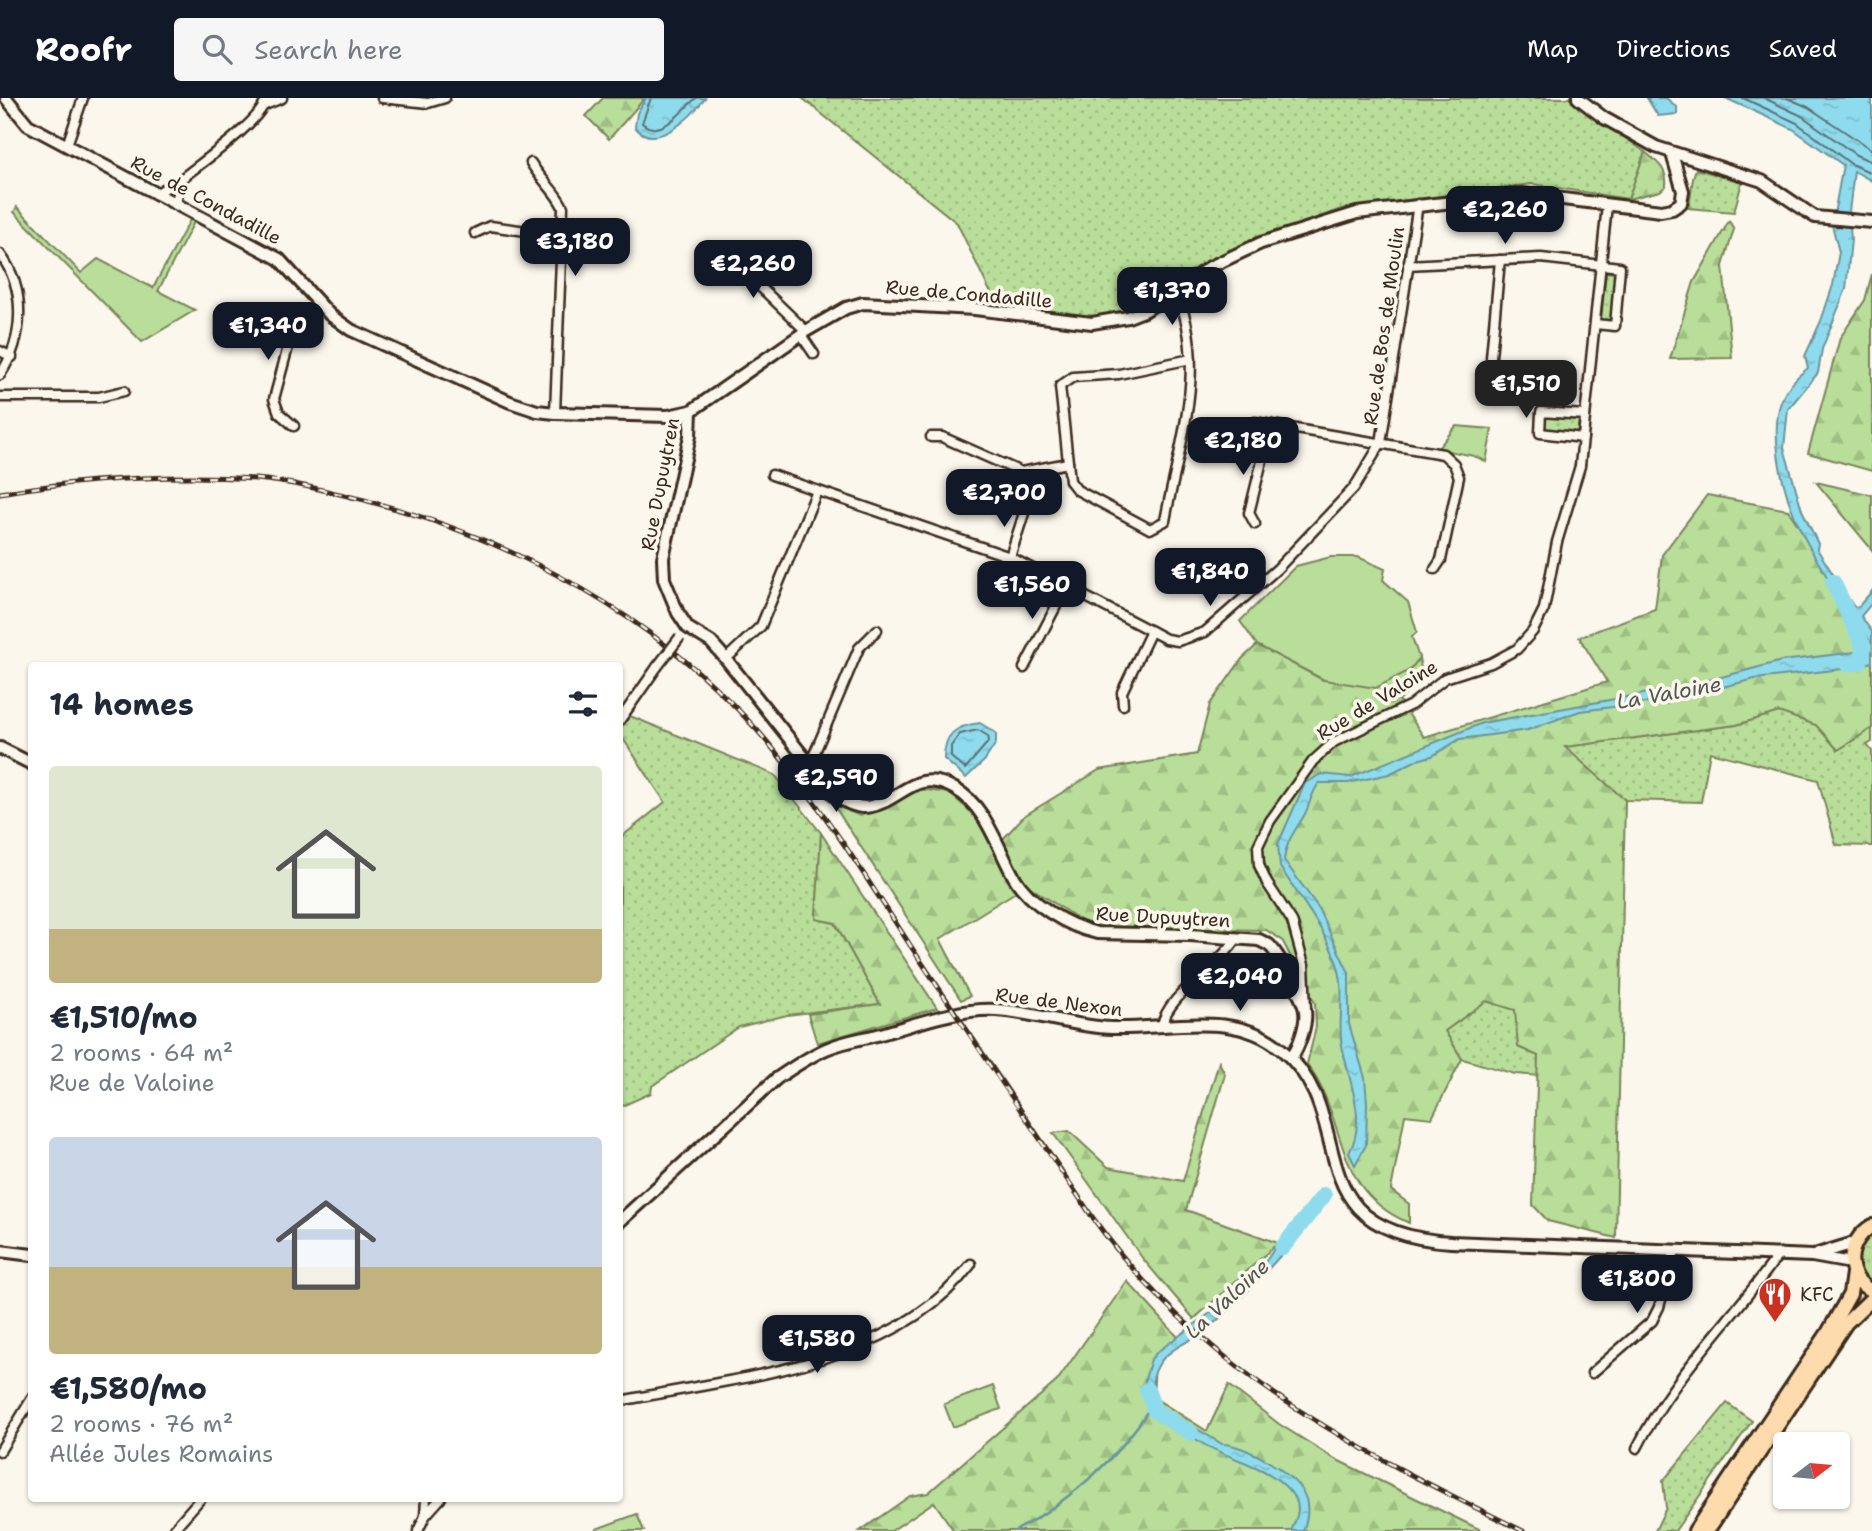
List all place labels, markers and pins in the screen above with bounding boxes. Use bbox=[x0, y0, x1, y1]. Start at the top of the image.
pin: €2,260 bbox=[1448, 186, 1562, 246]
pin: €3,180 bbox=[518, 218, 632, 278]
pin: €2,260 bbox=[696, 240, 810, 300]
pin: €1,370 bbox=[1115, 268, 1229, 327]
pin: €1,340 bbox=[211, 302, 325, 362]
pin: €1,510 bbox=[1469, 360, 1583, 420]
pin: €2,180 bbox=[1186, 418, 1300, 477]
pin: €2,700 bbox=[947, 470, 1061, 529]
pin: €1,840 bbox=[1153, 548, 1267, 608]
pin: €1,560 bbox=[975, 561, 1089, 621]
pin: €2,590 bbox=[779, 754, 893, 814]
pin: €2,040 bbox=[1183, 954, 1297, 1013]
pin: €1,800 bbox=[1580, 1256, 1694, 1315]
restaurant icon: KFC bbox=[1756, 1275, 1794, 1324]
place label: KFC bbox=[1800, 1282, 1834, 1307]
pin: €1,580 bbox=[760, 1316, 874, 1375]

